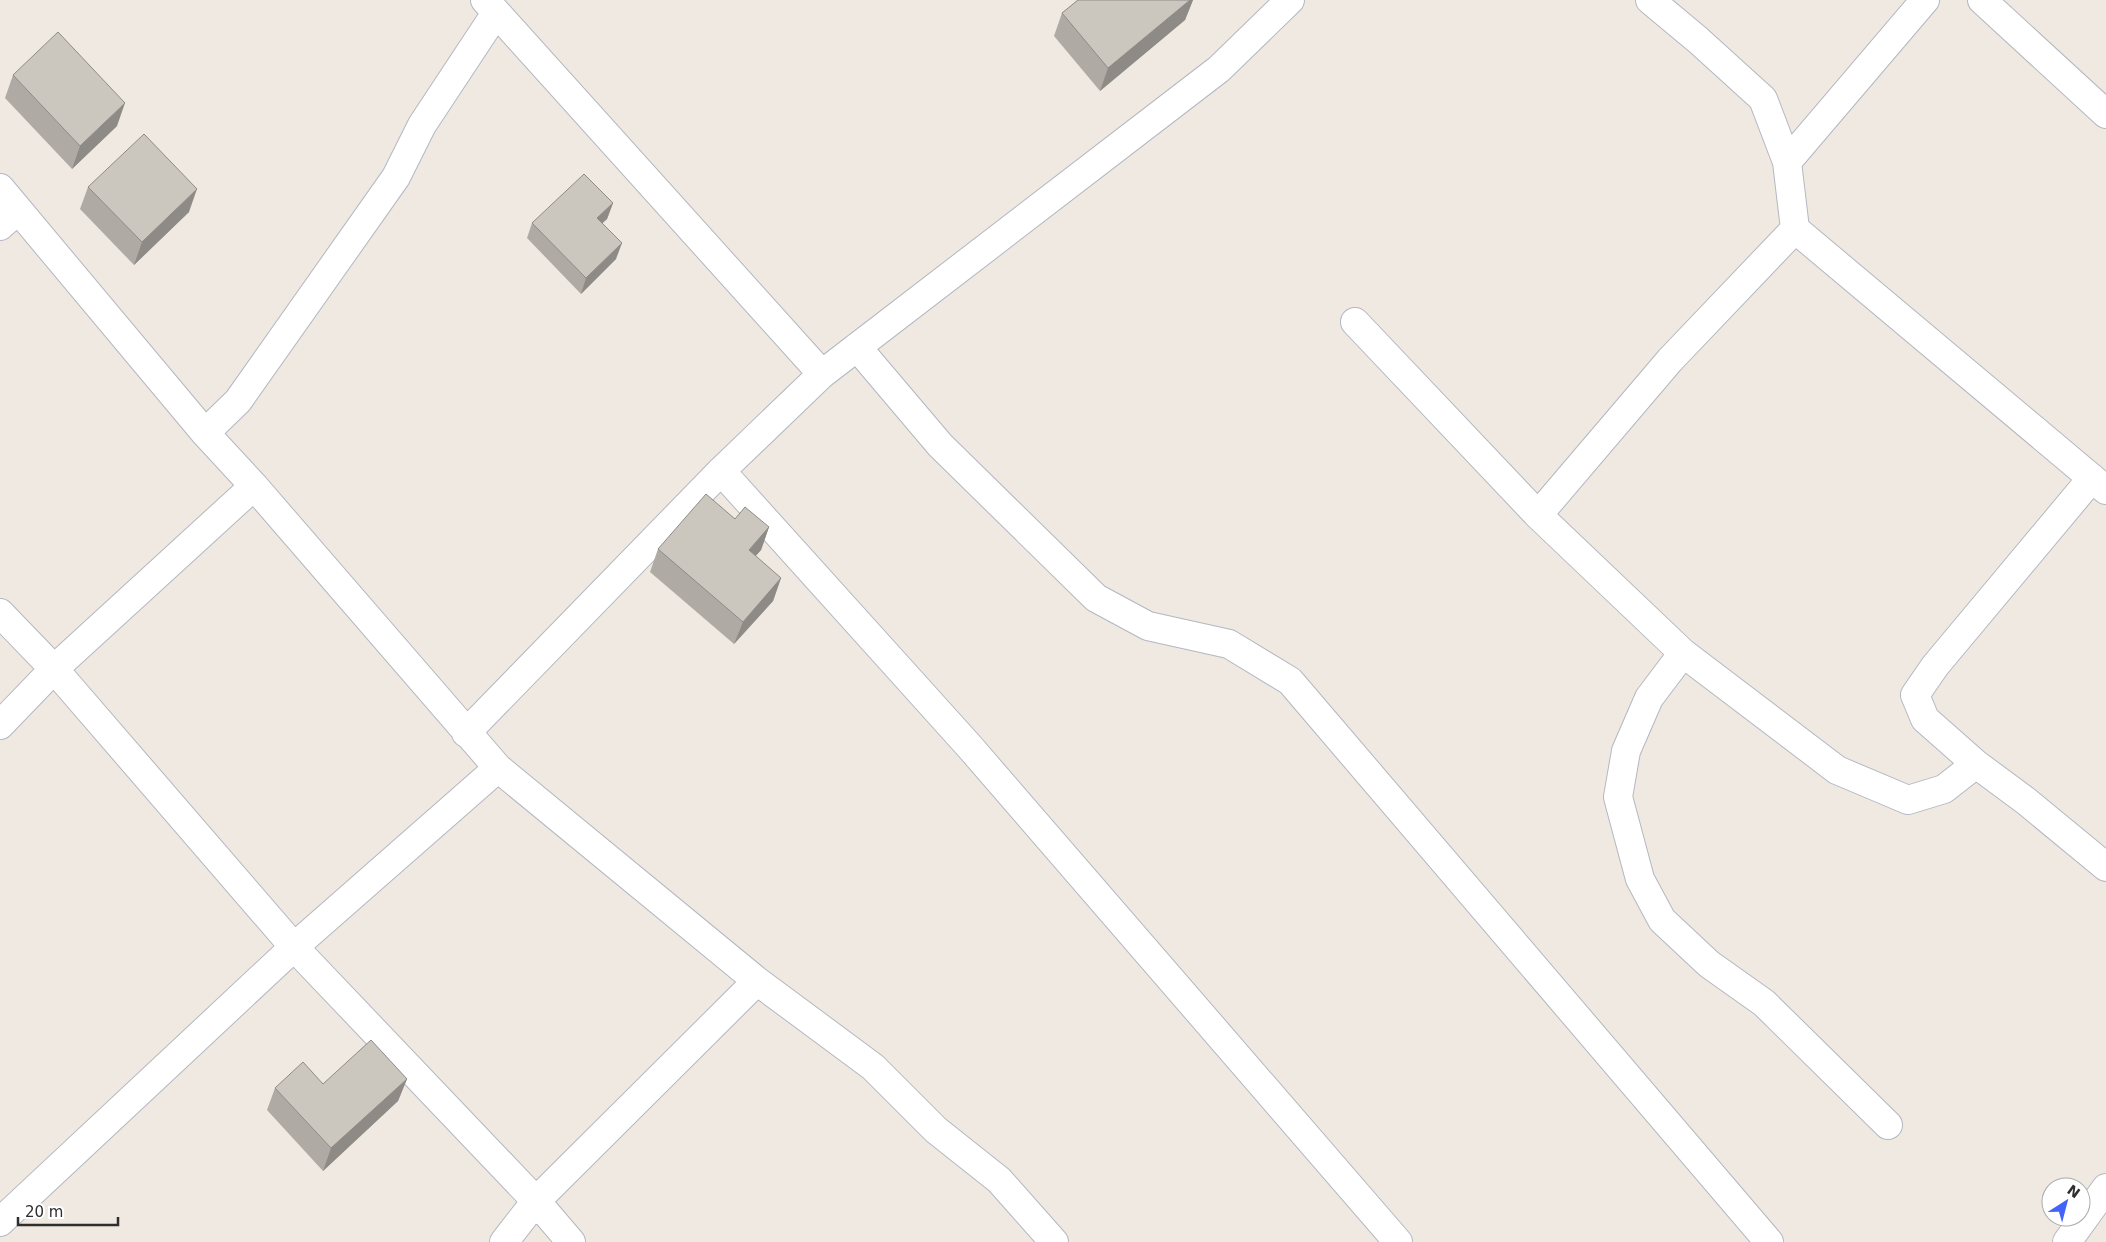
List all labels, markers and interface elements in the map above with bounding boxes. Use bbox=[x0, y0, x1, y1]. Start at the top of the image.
north arrow bbox=[2041, 1177, 2091, 1227]
text: N bbox=[2064, 1182, 2083, 1201]
scale bar bbox=[18, 1194, 118, 1226]
text: 20 m bbox=[25, 1203, 63, 1221]

